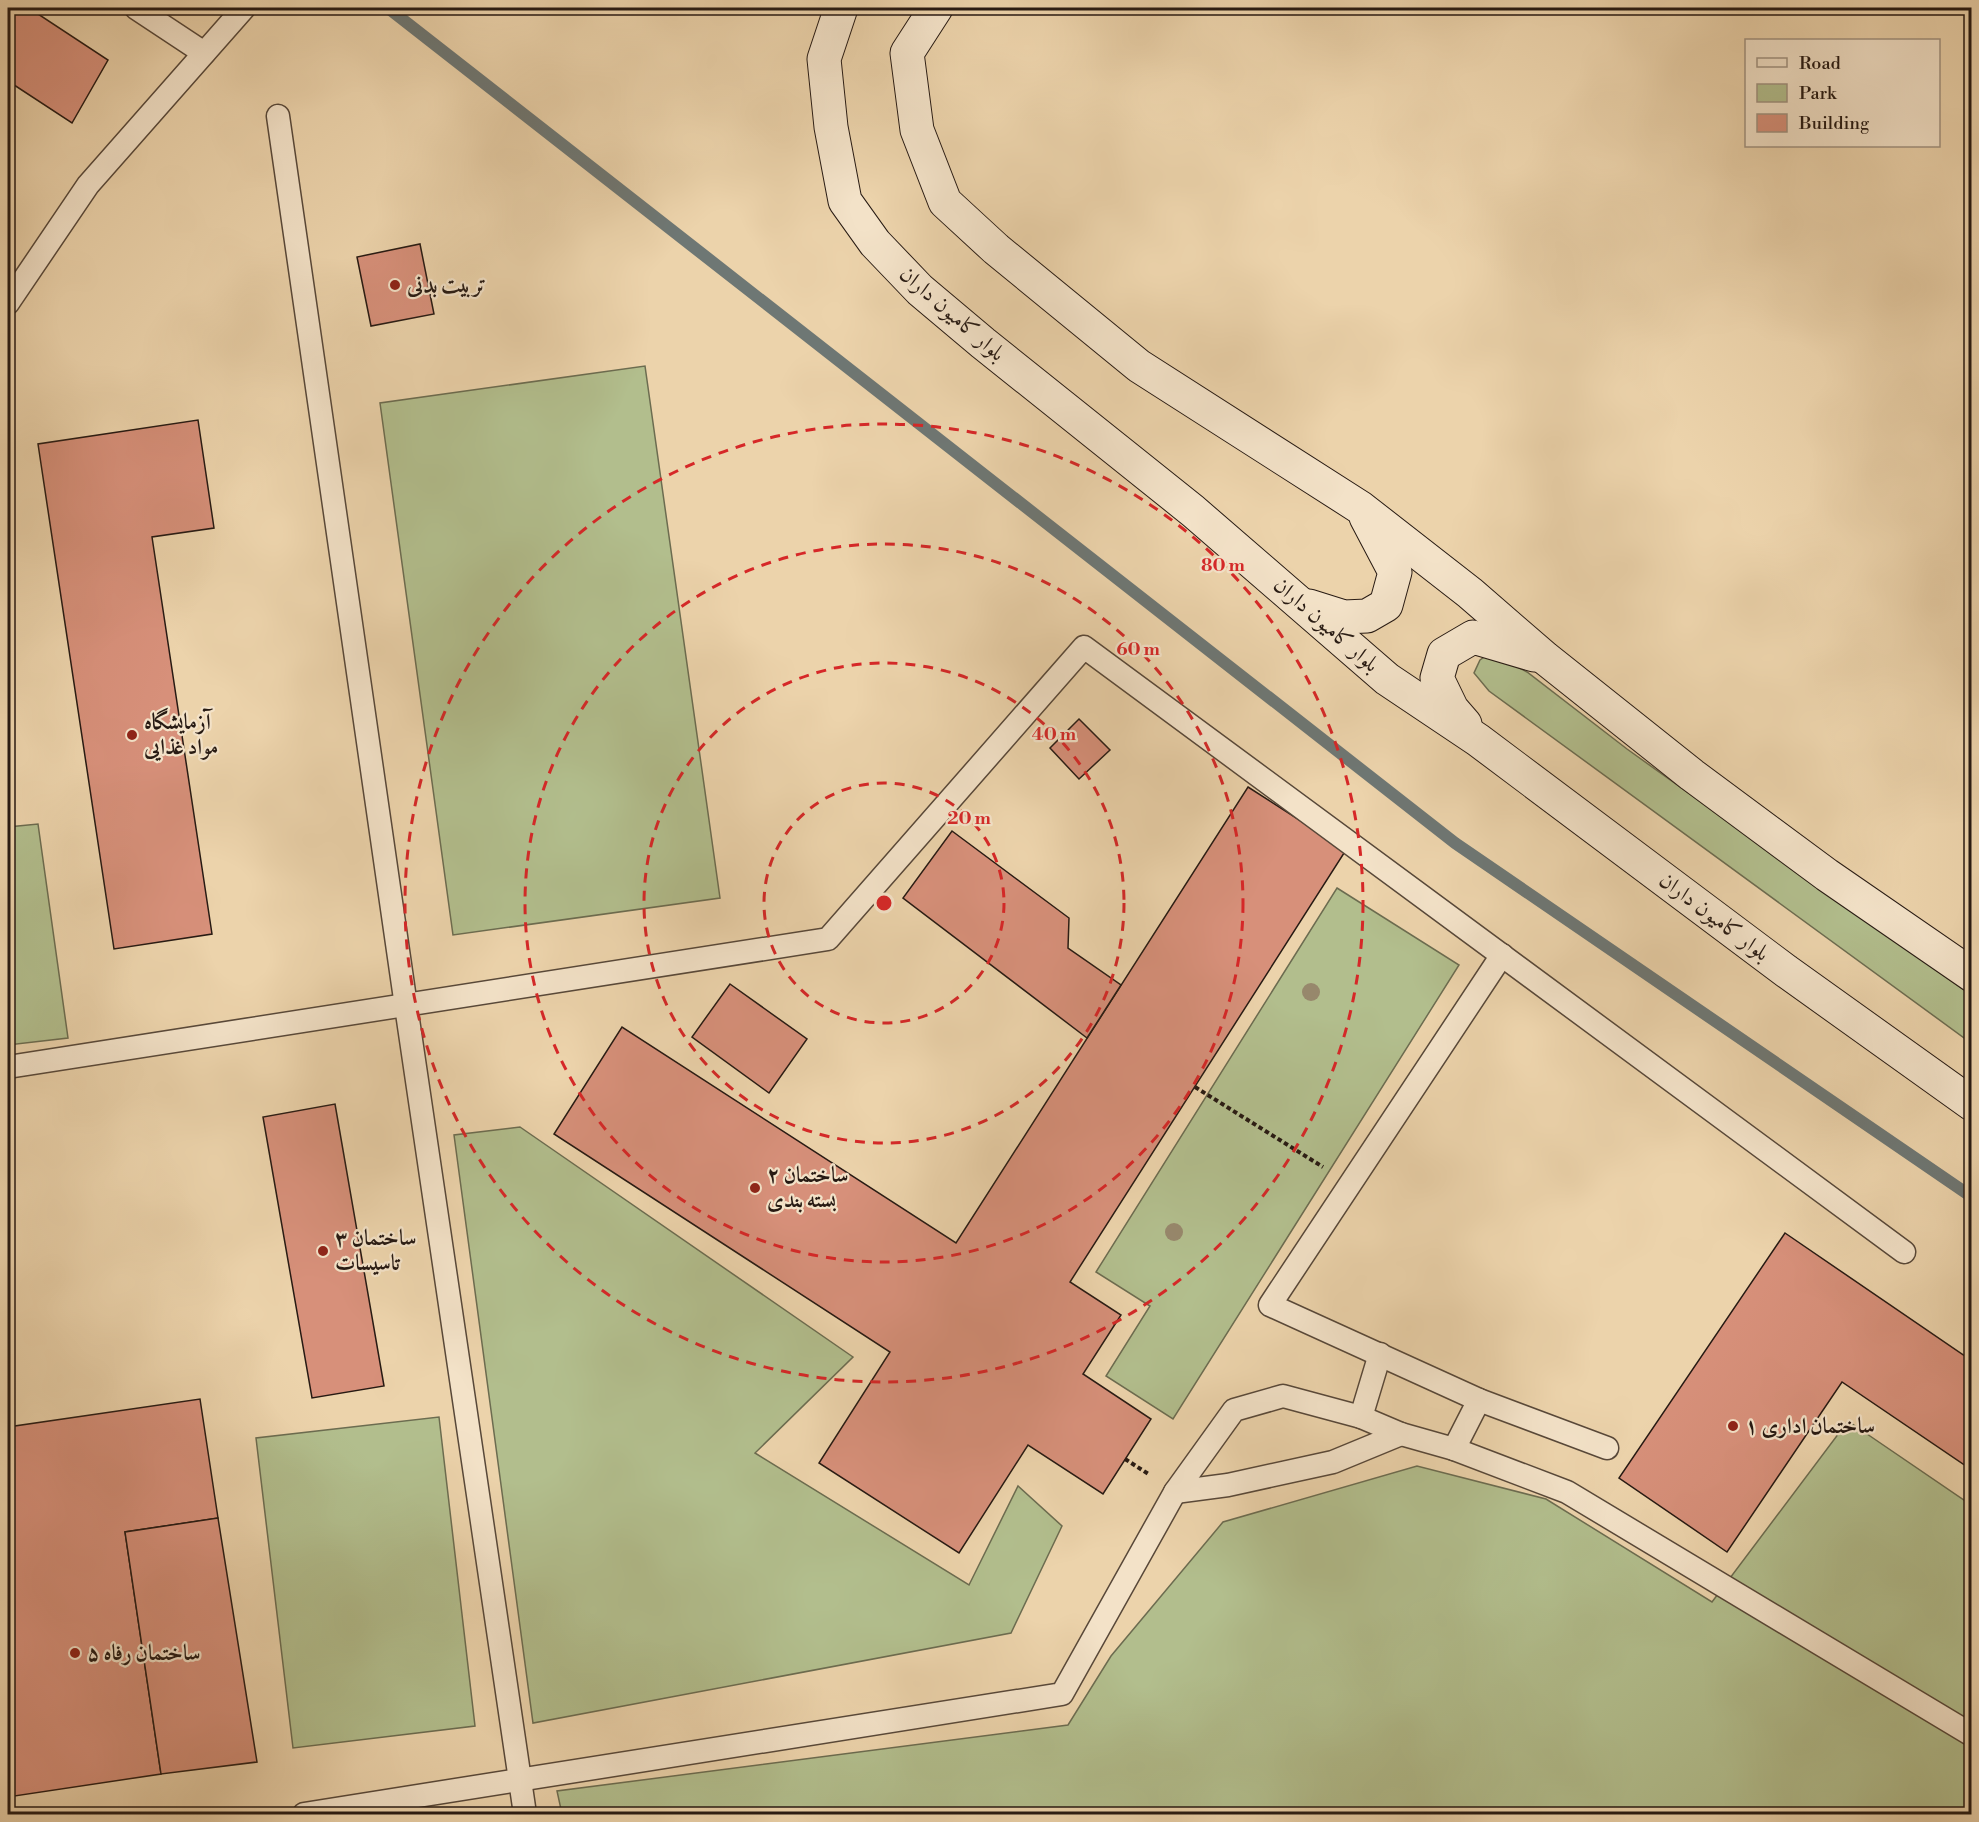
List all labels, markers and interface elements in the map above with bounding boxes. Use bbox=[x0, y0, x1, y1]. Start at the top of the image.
legend bbox=[1745, 39, 1940, 147]
text: Road bbox=[1799, 52, 1842, 75]
text: Park bbox=[1799, 82, 1838, 105]
text: Building bbox=[1798, 112, 1870, 135]
street label: بلوار کامیون داران bbox=[894, 261, 1010, 367]
place label: تربیت بدنی bbox=[406, 272, 486, 299]
marker: تربیت بدنی bbox=[388, 278, 402, 292]
text: 80 m bbox=[1201, 554, 1246, 577]
street label: بلوار کامیون داران bbox=[1268, 572, 1384, 678]
text: 60 m bbox=[1116, 638, 1160, 661]
place label: آزمایشگاه مواد غذایی bbox=[143, 707, 218, 762]
text: 40 m bbox=[1032, 723, 1077, 746]
marker: آزمایشگاه مواد غذایی bbox=[125, 728, 139, 742]
text: 20 m bbox=[947, 807, 991, 830]
street label: بلوار کامیون داران bbox=[1653, 867, 1775, 967]
centre of rings bbox=[874, 893, 894, 913]
place label: ۲ ساختمان بسته بندی bbox=[767, 1162, 849, 1214]
marker: ۲ ساختمان بسته بندی bbox=[748, 1181, 762, 1195]
place label: ۳ ساختمان تاسیسات bbox=[335, 1225, 417, 1277]
marker: ۳ ساختمان تاسیسات bbox=[316, 1244, 330, 1258]
place label: ۱ ساختمان اداری bbox=[1745, 1413, 1875, 1440]
marker: ۱ ساختمان اداری bbox=[1726, 1419, 1740, 1433]
place label: ۵ ساختمان رفاه bbox=[87, 1640, 200, 1667]
marker: ۵ ساختمان رفاه bbox=[68, 1646, 82, 1660]

